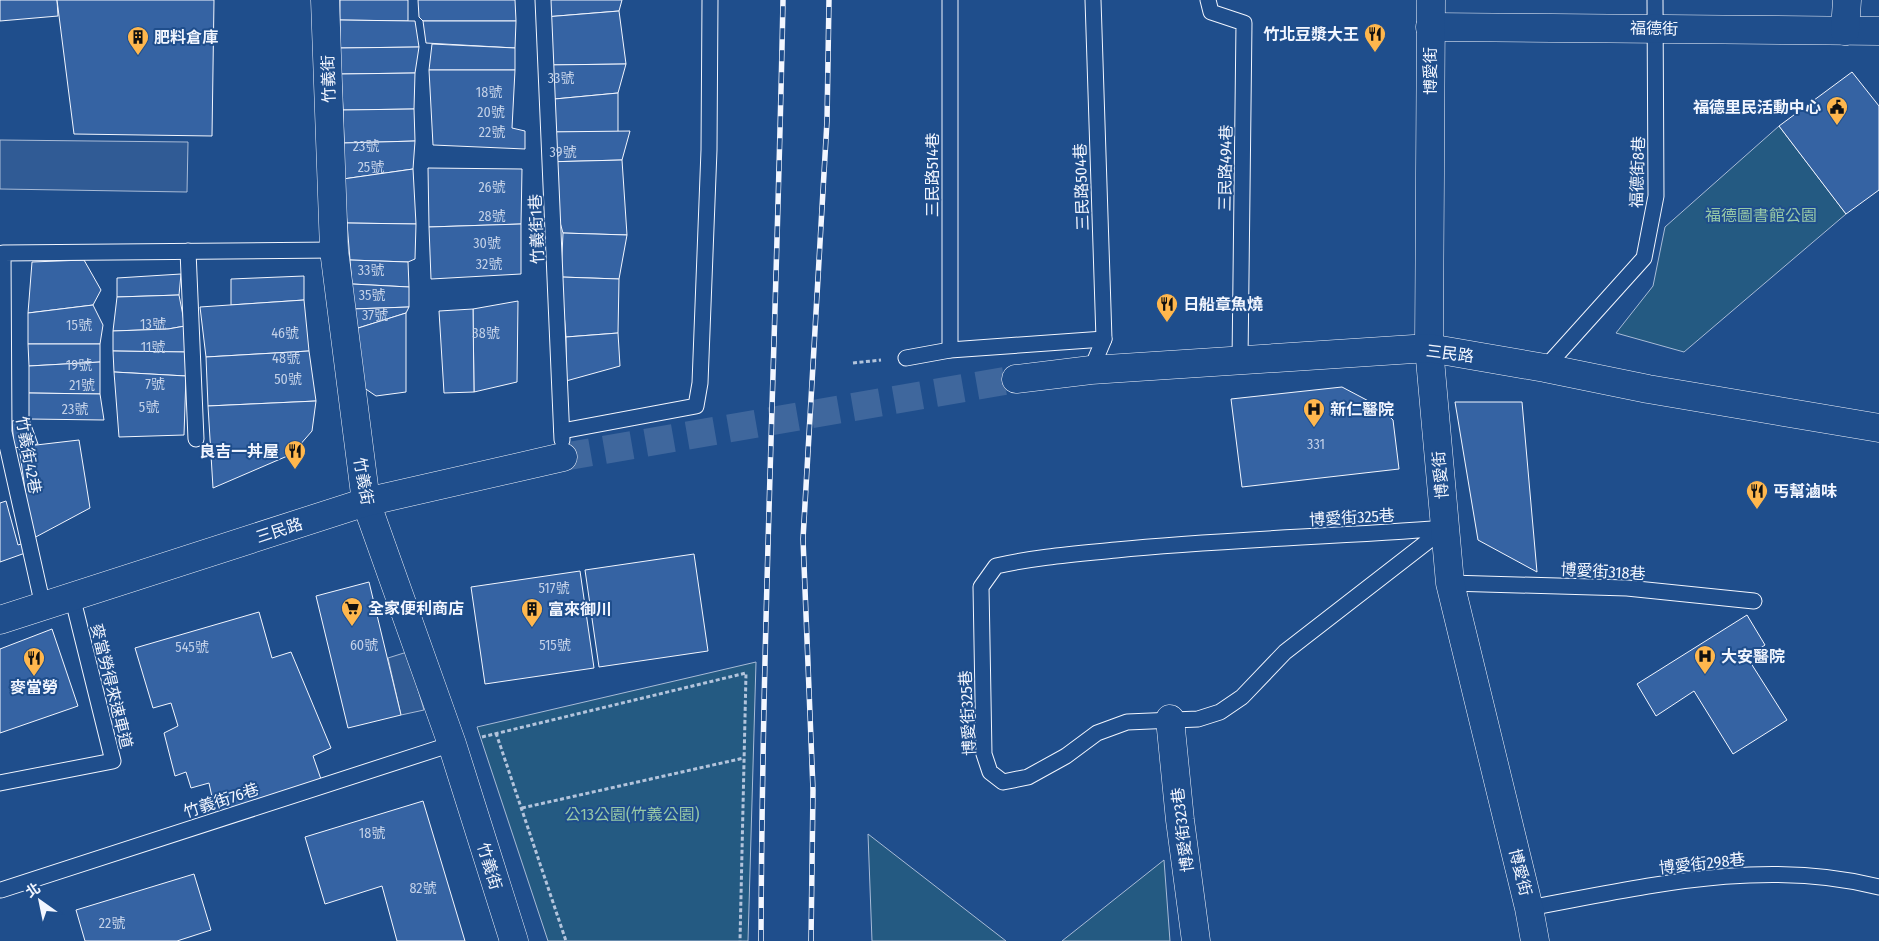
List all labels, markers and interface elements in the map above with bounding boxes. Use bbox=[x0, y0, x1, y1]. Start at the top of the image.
street label: 福德街 bbox=[1630, 19, 1678, 38]
restaurant icon: 竹北豆漿大王 bbox=[1363, 22, 1387, 53]
building icon: 肥料倉庫 bbox=[126, 25, 150, 56]
place label: 竹北豆漿大王 bbox=[1263, 25, 1359, 44]
place label: 肥料倉庫 bbox=[154, 28, 218, 47]
street label: 博愛街 bbox=[1421, 47, 1440, 95]
street label: 竹義街 bbox=[318, 55, 339, 103]
house number: 33號 bbox=[548, 70, 574, 87]
house number: 18號 bbox=[476, 84, 502, 101]
public building icon: 福德里民活動中心 bbox=[1825, 95, 1849, 126]
place label: 福德里民活動中心 bbox=[1693, 98, 1821, 117]
house number: 20號 bbox=[477, 104, 505, 121]
house number: 22號 bbox=[479, 124, 505, 141]
street label: 三民路494巷 bbox=[1215, 124, 1236, 212]
street label: 三民路514巷 bbox=[923, 133, 942, 217]
street label: 福德街8巷 bbox=[1627, 136, 1648, 208]
house number: 23號 bbox=[353, 138, 379, 155]
street label: 三民路504巷 bbox=[1070, 143, 1093, 231]
house number: 39號 bbox=[550, 144, 576, 161]
house number: 25號 bbox=[358, 159, 384, 176]
house number: 26號 bbox=[478, 179, 506, 196]
street label: 竹義街1巷 bbox=[526, 194, 547, 264]
park label: 福德圖書館公園 bbox=[1705, 206, 1817, 225]
house number: 28號 bbox=[478, 208, 506, 225]
house number: 30號 bbox=[473, 235, 501, 252]
house number: 32號 bbox=[476, 256, 502, 273]
house number: 33號 bbox=[358, 262, 384, 279]
house number: 35號 bbox=[359, 287, 385, 304]
restaurant icon: 日船章魚燒 bbox=[1155, 292, 1179, 323]
place label: 日船章魚燒 bbox=[1183, 295, 1263, 314]
house number: 37號 bbox=[362, 307, 388, 324]
house number: 13號 bbox=[140, 316, 166, 333]
house number: 15號 bbox=[66, 317, 92, 334]
house number: 46號 bbox=[271, 325, 299, 342]
house number: 38號 bbox=[472, 325, 500, 342]
house number: 11號 bbox=[141, 339, 165, 356]
street label: 三民路 bbox=[1425, 341, 1475, 366]
house number: 48號 bbox=[272, 350, 300, 367]
house number: 19號 bbox=[66, 357, 92, 374]
house number: 50號 bbox=[274, 371, 302, 388]
house number: 7號 bbox=[145, 376, 165, 393]
house number: 21號 bbox=[69, 377, 95, 394]
hospital icon: 新仁醫院 bbox=[1302, 397, 1326, 428]
house number: 5號 bbox=[139, 399, 159, 416]
place label: 新仁醫院 bbox=[1330, 400, 1394, 419]
house number: 23號 bbox=[62, 401, 88, 418]
street label: 竹義街42巷 bbox=[12, 415, 45, 495]
house number: 331 bbox=[1307, 436, 1325, 453]
restaurant icon: 良吉一丼屋 bbox=[283, 439, 307, 470]
place label: 良吉一丼屋 bbox=[199, 442, 279, 461]
street label: 博愛街 bbox=[1429, 450, 1452, 500]
street label: 竹義街 bbox=[350, 456, 377, 506]
restaurant icon: 丐幫滷味 bbox=[1745, 479, 1769, 510]
place label: 丐幫滷味 bbox=[1773, 482, 1837, 501]
street label: 博愛街325巷 bbox=[1309, 506, 1395, 529]
street label: 三民路 bbox=[253, 514, 305, 547]
street label: 博愛街318巷 bbox=[1560, 560, 1646, 583]
house number: 517號 bbox=[539, 580, 569, 597]
supermarket icon: 全家便利商店 bbox=[340, 596, 364, 627]
building icon: 富來御川 bbox=[520, 597, 544, 628]
place label: 全家便利商店 bbox=[368, 599, 464, 618]
place label: 富來御川 bbox=[548, 600, 612, 619]
street label: 麥當勞得來速車道 bbox=[87, 622, 136, 751]
house number: 60號 bbox=[350, 637, 378, 654]
house number: 515號 bbox=[539, 637, 571, 654]
house number: 545號 bbox=[175, 639, 209, 656]
hospital icon: 大安醫院 bbox=[1693, 644, 1717, 675]
restaurant icon: 麥當勞 bbox=[22, 646, 46, 677]
place label: 大安醫院 bbox=[1721, 647, 1785, 666]
street label: 博愛街325巷 bbox=[956, 670, 979, 756]
place label: 麥當勞 bbox=[10, 678, 58, 697]
street label: 竹義街76巷 bbox=[181, 779, 261, 822]
street label: 博愛街323巷 bbox=[1168, 786, 1197, 873]
park label: 公13公園(竹義公園) bbox=[565, 805, 700, 824]
house number: 18號 bbox=[359, 825, 385, 842]
street label: 竹義街 bbox=[473, 840, 506, 892]
street label: 博愛街 bbox=[1505, 847, 1536, 898]
street label: 博愛街298巷 bbox=[1658, 850, 1746, 877]
north arrow bbox=[15, 876, 65, 926]
text: 北 bbox=[23, 880, 44, 901]
house number: 82號 bbox=[409, 880, 437, 897]
house number: 22號 bbox=[99, 915, 125, 932]

